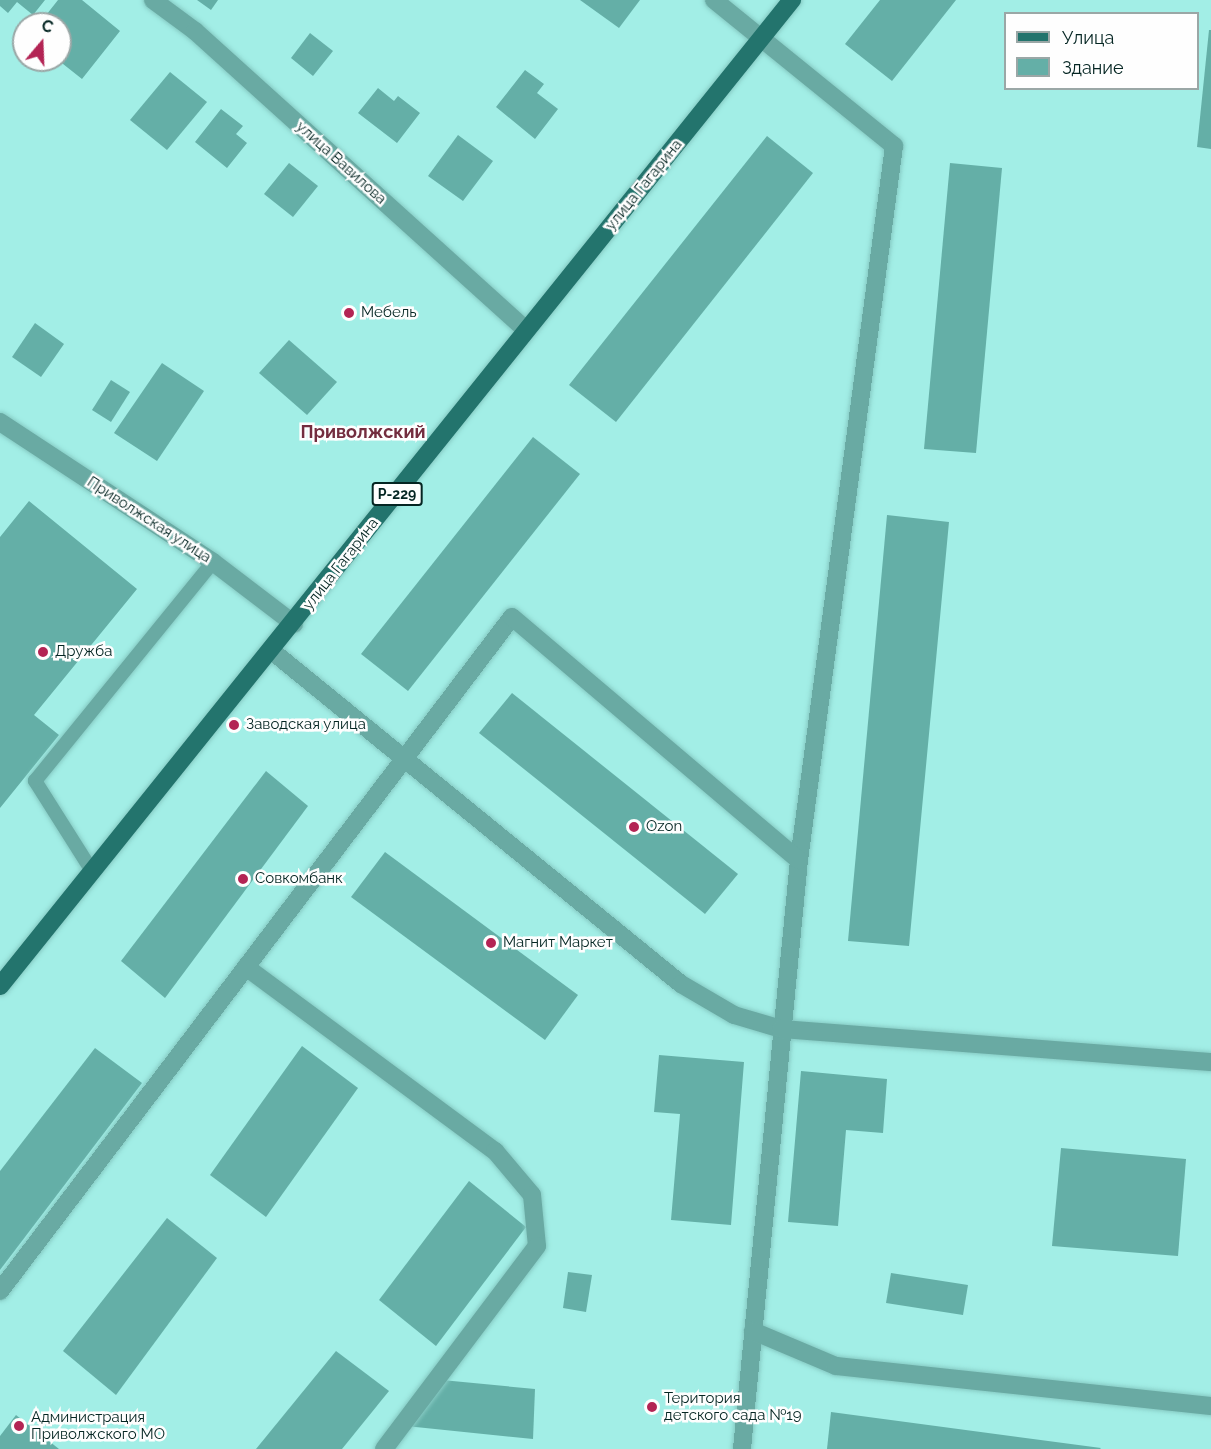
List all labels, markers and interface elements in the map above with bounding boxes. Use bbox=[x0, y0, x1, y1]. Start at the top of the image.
north arrow bbox=[12, 12, 72, 72]
legend bbox=[1004, 12, 1199, 90]
text: С bbox=[39, 16, 56, 37]
text: Улица bbox=[1062, 27, 1114, 48]
text: Здание bbox=[1062, 57, 1124, 78]
street label: улица Вавилова bbox=[292, 118, 390, 208]
street label: улица Гагарина bbox=[602, 136, 686, 234]
place label: Мебель bbox=[361, 304, 417, 322]
marker: Мебель bbox=[342, 306, 356, 320]
district label: Приволжский bbox=[300, 421, 426, 443]
street label: Приволжская улица bbox=[84, 473, 214, 567]
road number: Р-229 bbox=[372, 483, 422, 505]
street label: улица Гагарина bbox=[300, 515, 382, 613]
place label: Дружба bbox=[55, 643, 112, 661]
marker: Дружба bbox=[36, 645, 50, 659]
place label: Заводская улица bbox=[246, 716, 366, 734]
marker: Заводская улица bbox=[227, 718, 241, 732]
place label: Ozon bbox=[646, 818, 682, 836]
marker: Ozon bbox=[627, 820, 641, 834]
place label: Совкомбанк bbox=[255, 870, 343, 888]
marker: Совкомбанк bbox=[236, 872, 250, 886]
place label: Магнит Маркет bbox=[503, 934, 613, 952]
marker: Магнит Маркет bbox=[484, 936, 498, 950]
place label: Територия детского сада №19 bbox=[664, 1389, 801, 1424]
marker: Територия детского сада №19 bbox=[645, 1400, 659, 1414]
place label: Администрация Приволжского МО bbox=[31, 1408, 165, 1443]
marker: Администрация Приволжского МО bbox=[12, 1419, 26, 1433]

